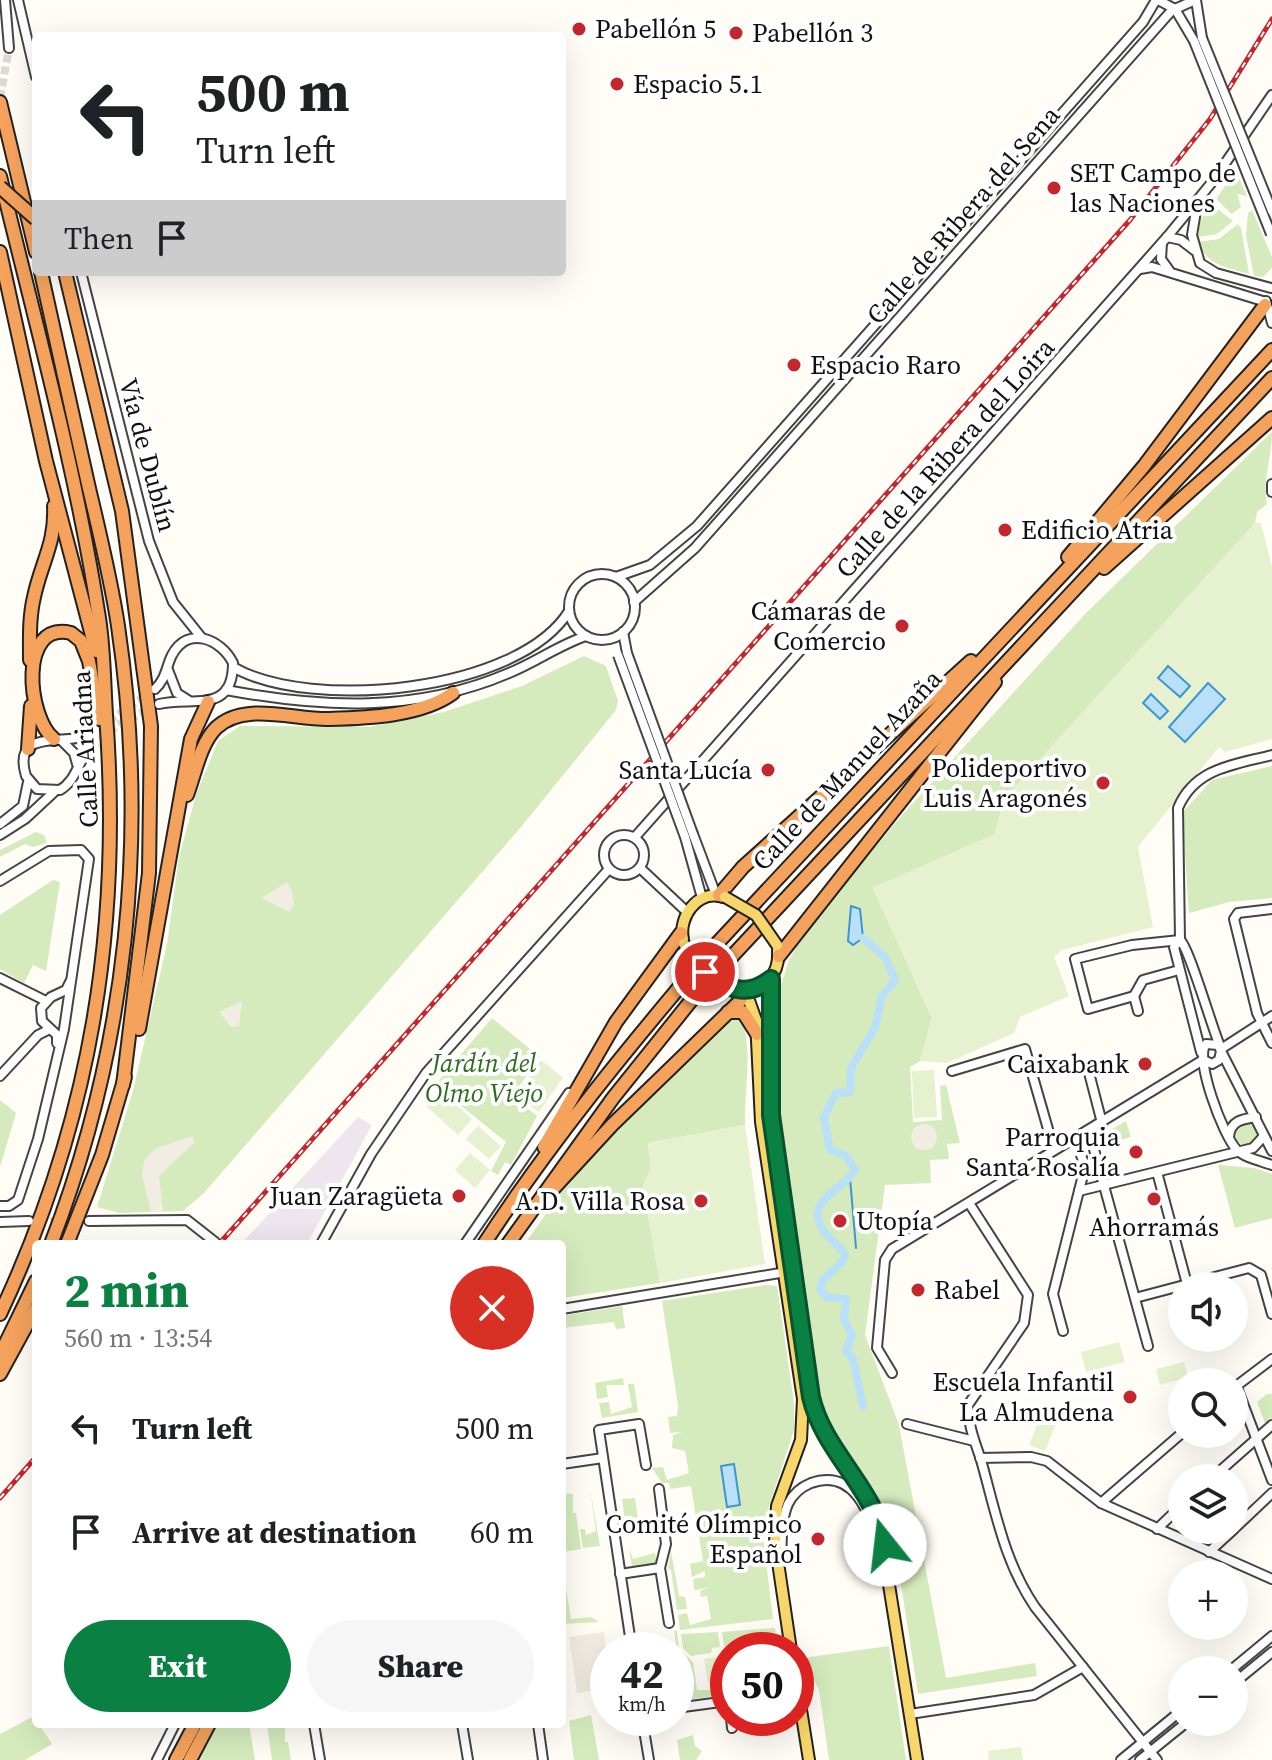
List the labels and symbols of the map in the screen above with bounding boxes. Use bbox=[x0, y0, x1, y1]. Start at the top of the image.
place label: Pabellón 5 bbox=[595, 11, 716, 47]
place label: Pabellón 3 bbox=[752, 15, 873, 51]
marker: Pabellón 5 bbox=[570, 20, 588, 38]
marker: Pabellón 3 bbox=[727, 24, 745, 42]
place label: Espacio 5.1 bbox=[633, 66, 763, 102]
marker: Espacio 5.1 bbox=[608, 75, 626, 93]
street label: Calle de Ribera del Sena bbox=[858, 98, 1068, 332]
place label: SET Campo de las Naciones bbox=[1070, 155, 1236, 221]
marker: SET Campo de las Naciones bbox=[1045, 179, 1063, 197]
street label: Calle de la Ribera del Loira bbox=[827, 330, 1063, 586]
place label: Espacio Raro bbox=[810, 347, 961, 383]
marker: Espacio Raro bbox=[785, 356, 803, 374]
street label: Vía de Dublín bbox=[110, 374, 186, 536]
place label: Edificio Atria bbox=[1021, 512, 1174, 548]
marker: Edificio Atria bbox=[996, 521, 1014, 539]
place label: Cámaras de Comercio bbox=[751, 593, 886, 659]
marker: Cámaras de Comercio bbox=[893, 617, 911, 635]
street label: Calle de Manuel Azaña bbox=[744, 661, 950, 878]
street label: Calle Ariadna bbox=[63, 669, 107, 829]
place label: Polideportivo Luis Aragonés bbox=[923, 750, 1087, 816]
place label: Santa Lucía bbox=[619, 752, 753, 788]
marker: Santa Lucía bbox=[759, 761, 777, 779]
marker: Polideportivo Luis Aragonés bbox=[1094, 774, 1112, 792]
pin bbox=[671, 938, 739, 1006]
park label: Jardín del Olmo Viejo bbox=[425, 1045, 543, 1111]
place label: Caixabank bbox=[1007, 1046, 1130, 1082]
marker: Caixabank bbox=[1136, 1055, 1154, 1073]
place label: Parroquia Santa Rosalía bbox=[966, 1119, 1121, 1185]
marker: Parroquia Santa Rosalía bbox=[1127, 1143, 1145, 1161]
place label: Juan Zaragüeta bbox=[269, 1178, 444, 1214]
place label: A.D. Villa Rosa bbox=[515, 1183, 686, 1219]
marker: Juan Zaragüeta bbox=[450, 1187, 468, 1205]
marker: Ahorramás bbox=[1145, 1190, 1163, 1208]
marker: A.D. Villa Rosa bbox=[692, 1192, 710, 1210]
place label: Utopía bbox=[856, 1203, 934, 1239]
place label: Ahorramás bbox=[1089, 1209, 1219, 1245]
marker: Utopía bbox=[831, 1212, 849, 1230]
place label: Rabel bbox=[934, 1272, 1000, 1308]
marker: Rabel bbox=[909, 1281, 927, 1299]
place label: Escuela Infantil La Almudena bbox=[932, 1364, 1115, 1430]
marker: Escuela Infantil La Almudena bbox=[1121, 1388, 1139, 1406]
position arrow bbox=[843, 1503, 927, 1587]
place label: Comité Olímpico Español bbox=[606, 1506, 802, 1572]
marker: Comité Olímpico Español bbox=[809, 1530, 827, 1548]
speed limit sign: 50 bbox=[710, 1632, 814, 1736]

